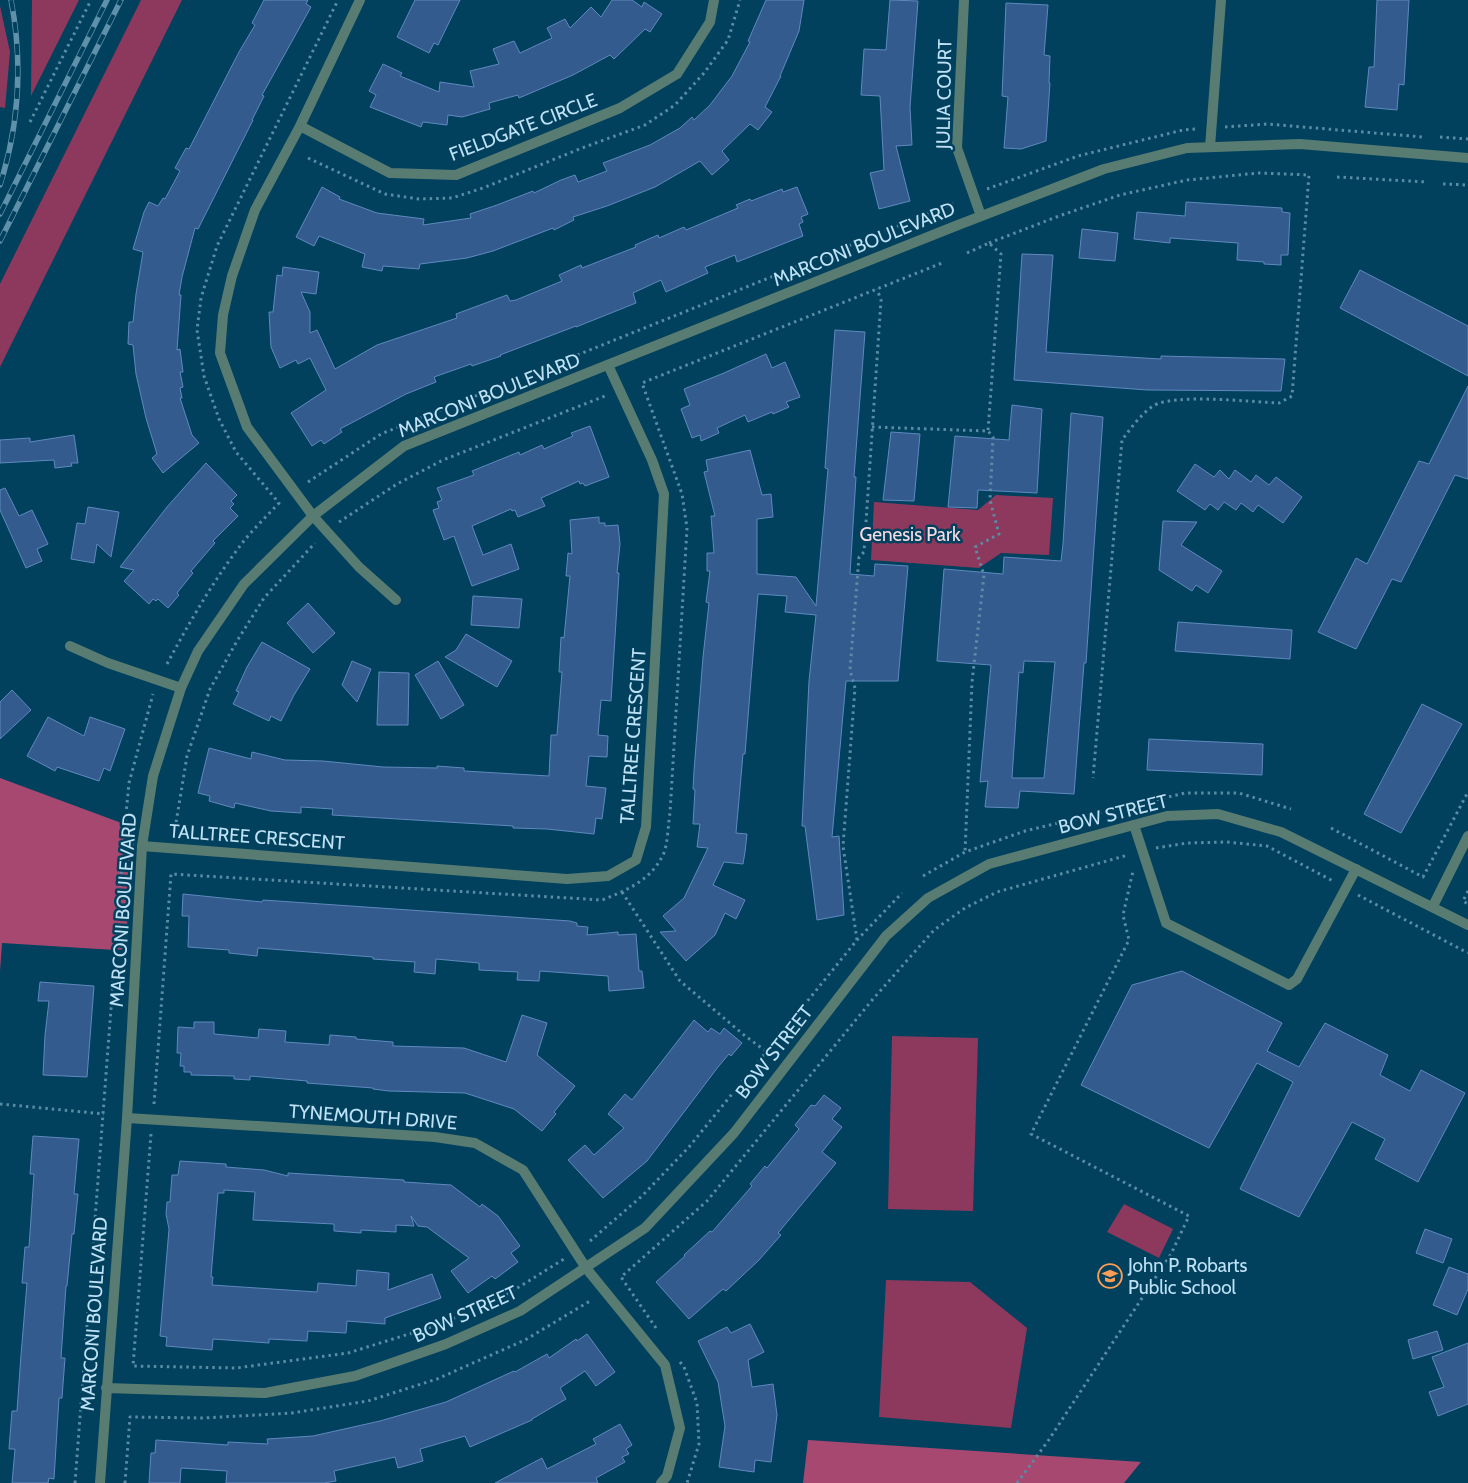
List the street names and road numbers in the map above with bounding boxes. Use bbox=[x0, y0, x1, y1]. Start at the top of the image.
street label: JULIA COURT bbox=[932, 39, 956, 150]
street label: FIELDGATE CIRCLE bbox=[446, 88, 600, 166]
street label: MARCONI BOULEVARD bbox=[769, 197, 959, 291]
street label: MARCONI BOULEVARD bbox=[394, 348, 584, 442]
street label: TALLTREE CRESCENT bbox=[615, 647, 651, 825]
street label: BOW STREET bbox=[1056, 789, 1170, 839]
street label: MARCONI BOULEVARD bbox=[105, 812, 141, 1008]
street label: TALLTREE CRESCENT bbox=[168, 819, 346, 855]
street label: BOW STREET bbox=[730, 1001, 818, 1103]
street label: TYNEMOUTH DRIVE bbox=[288, 1100, 458, 1134]
street label: MARCONI BOULEVARD bbox=[76, 1216, 112, 1412]
street label: BOW STREET bbox=[409, 1281, 521, 1347]

